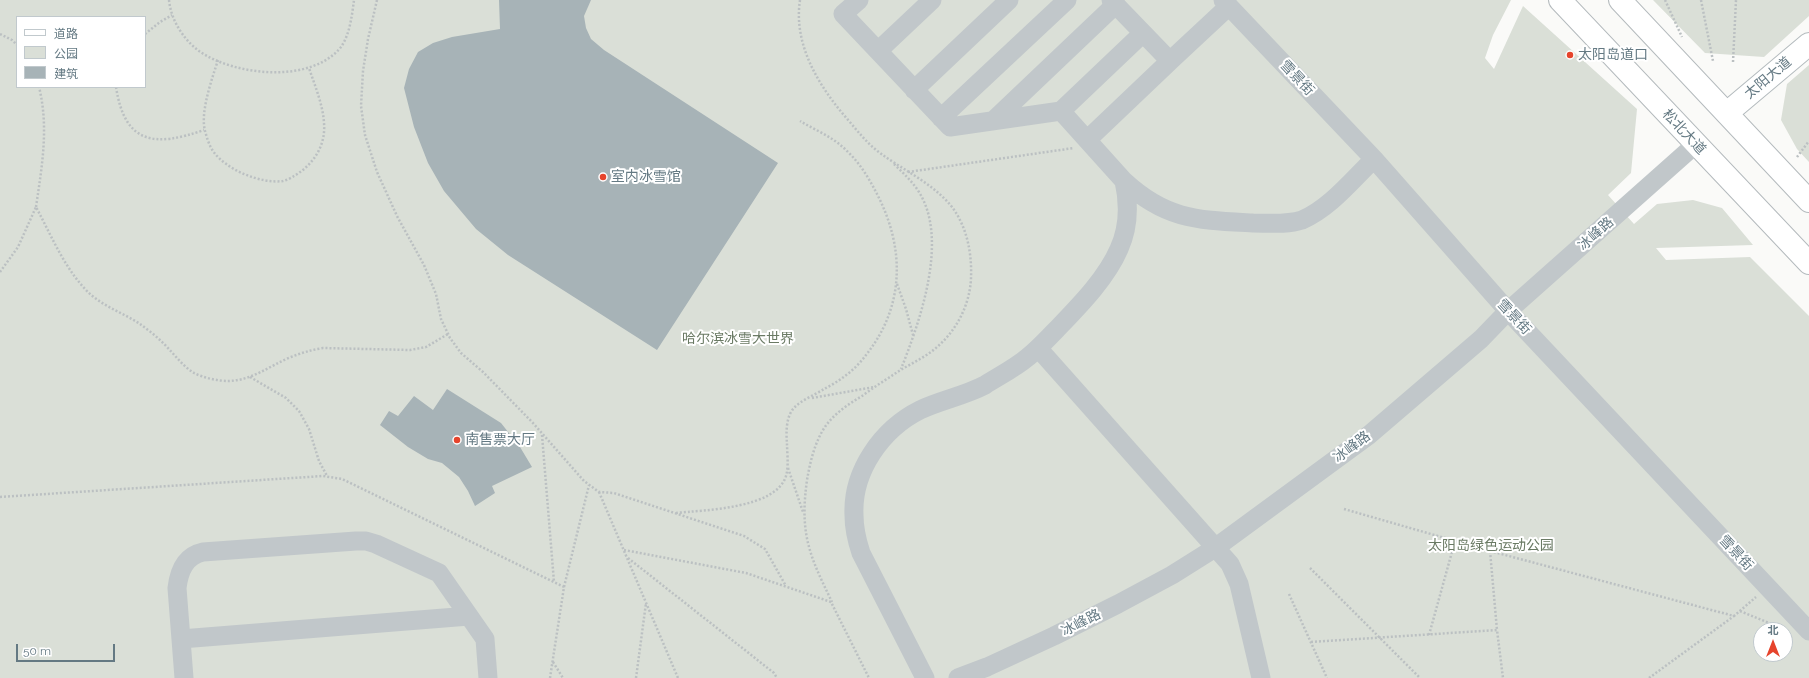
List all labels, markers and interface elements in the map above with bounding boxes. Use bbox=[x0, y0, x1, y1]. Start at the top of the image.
legend bbox=[16, 16, 146, 88]
text: 道路 bbox=[54, 27, 78, 41]
text: 公园 bbox=[54, 47, 78, 61]
place label: 太阳岛道口 bbox=[1578, 47, 1648, 63]
marker: 太阳岛道口 bbox=[1565, 50, 1575, 60]
street label: 太阳大道 bbox=[1741, 54, 1795, 102]
street label: 雪景街 bbox=[1277, 57, 1317, 99]
text: 建筑 bbox=[54, 67, 78, 81]
street label: 松北大道 bbox=[1659, 106, 1709, 158]
place label: 室内冰雪馆 bbox=[611, 169, 681, 185]
marker: 室内冰雪馆 bbox=[598, 172, 608, 182]
street label: 冰峰路 bbox=[1575, 214, 1617, 254]
street label: 雪景街 bbox=[1494, 296, 1534, 338]
park label: 哈尔滨冰雪大世界 bbox=[682, 331, 794, 347]
street label: 冰峰路 bbox=[1330, 428, 1374, 466]
place label: 南售票大厅 bbox=[465, 432, 535, 448]
marker: 南售票大厅 bbox=[452, 435, 462, 445]
street label: 雪景街 bbox=[1716, 532, 1756, 574]
park label: 太阳岛绿色运动公园 bbox=[1428, 538, 1554, 554]
street label: 冰峰路 bbox=[1058, 606, 1104, 640]
north arrow bbox=[1753, 622, 1793, 662]
text: 北 bbox=[1768, 624, 1779, 637]
scale bar bbox=[18, 636, 117, 662]
text: 50 m bbox=[23, 644, 51, 658]

